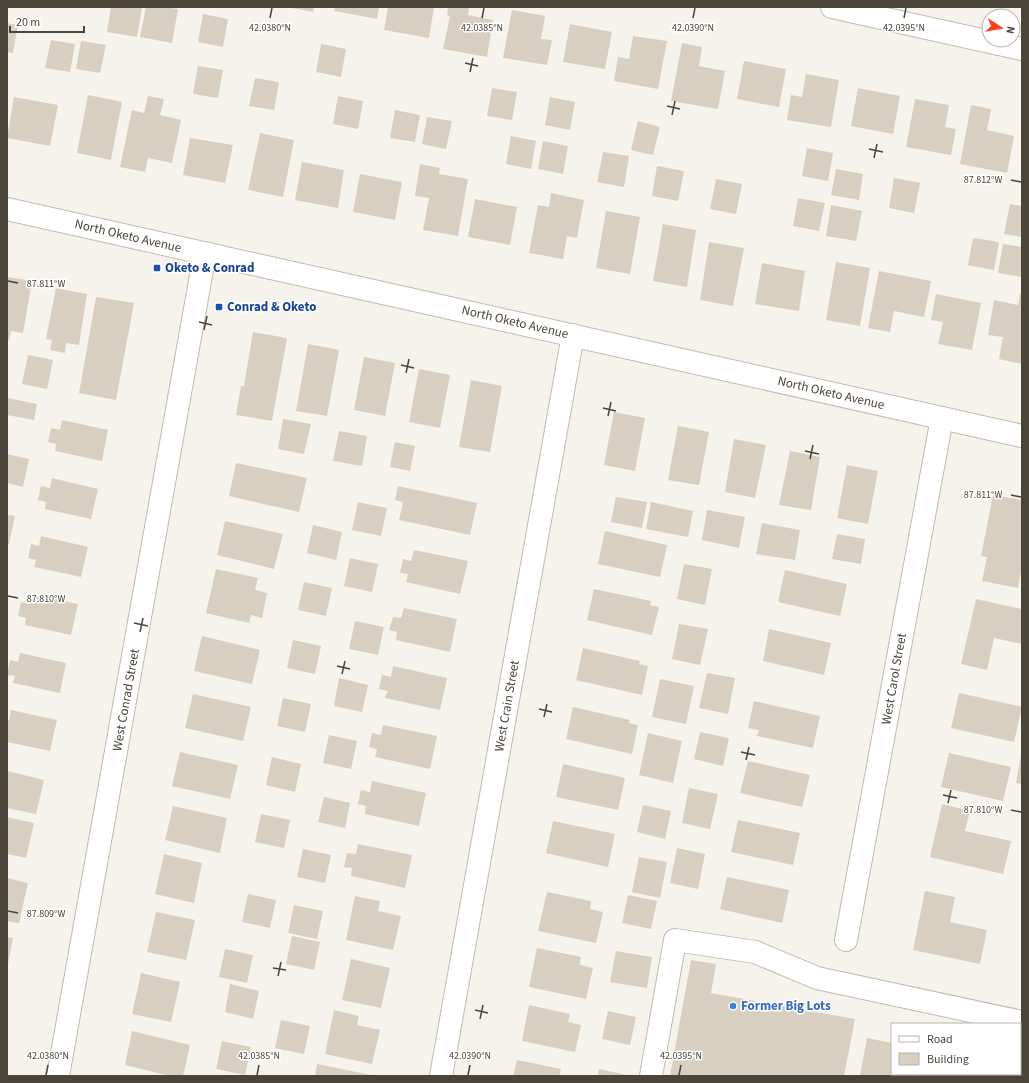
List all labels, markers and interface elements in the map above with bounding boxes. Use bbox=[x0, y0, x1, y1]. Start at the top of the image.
scale bar bbox=[10, 8, 84, 34]
north arrow bbox=[981, 8, 1021, 48]
text: 20 m bbox=[16, 14, 40, 31]
text: 42.0380°N bbox=[249, 21, 291, 35]
text: 42.0385°N bbox=[461, 21, 503, 35]
text: 42.0390°N bbox=[672, 21, 714, 35]
text: 42.0395°N bbox=[883, 21, 925, 35]
text: N bbox=[1002, 25, 1018, 35]
text: 87.812°W bbox=[964, 173, 1002, 187]
street label: North Oketo Avenue bbox=[73, 215, 183, 257]
place label: Oketo & Conrad bbox=[165, 259, 254, 277]
marker: Oketo & Conrad bbox=[152, 263, 162, 273]
text: 87.811°W bbox=[27, 277, 65, 291]
place label: Conrad & Oketo bbox=[227, 298, 316, 316]
street label: North Oketo Avenue bbox=[460, 301, 570, 343]
marker: Conrad & Oketo bbox=[214, 302, 224, 312]
street label: North Oketo Avenue bbox=[776, 372, 886, 414]
text: 87.811°W bbox=[964, 488, 1002, 502]
text: 87.810°W bbox=[27, 592, 65, 606]
street label: West Carol Street bbox=[877, 631, 911, 726]
street label: West Conrad Street bbox=[108, 647, 144, 753]
street label: West Crain Street bbox=[490, 658, 524, 753]
text: 87.810°W bbox=[964, 803, 1002, 817]
text: 87.809°W bbox=[27, 907, 65, 921]
place label: Former Big Lots bbox=[741, 997, 831, 1015]
marker: Former Big Lots bbox=[728, 1001, 738, 1011]
legend bbox=[891, 1023, 1021, 1075]
text: Road bbox=[927, 1031, 953, 1048]
text: 42.0380°N bbox=[27, 1049, 69, 1063]
text: 42.0385°N bbox=[238, 1049, 280, 1063]
text: 42.0390°N bbox=[449, 1049, 491, 1063]
text: 42.0395°N bbox=[660, 1049, 702, 1063]
text: Building bbox=[927, 1051, 969, 1068]

